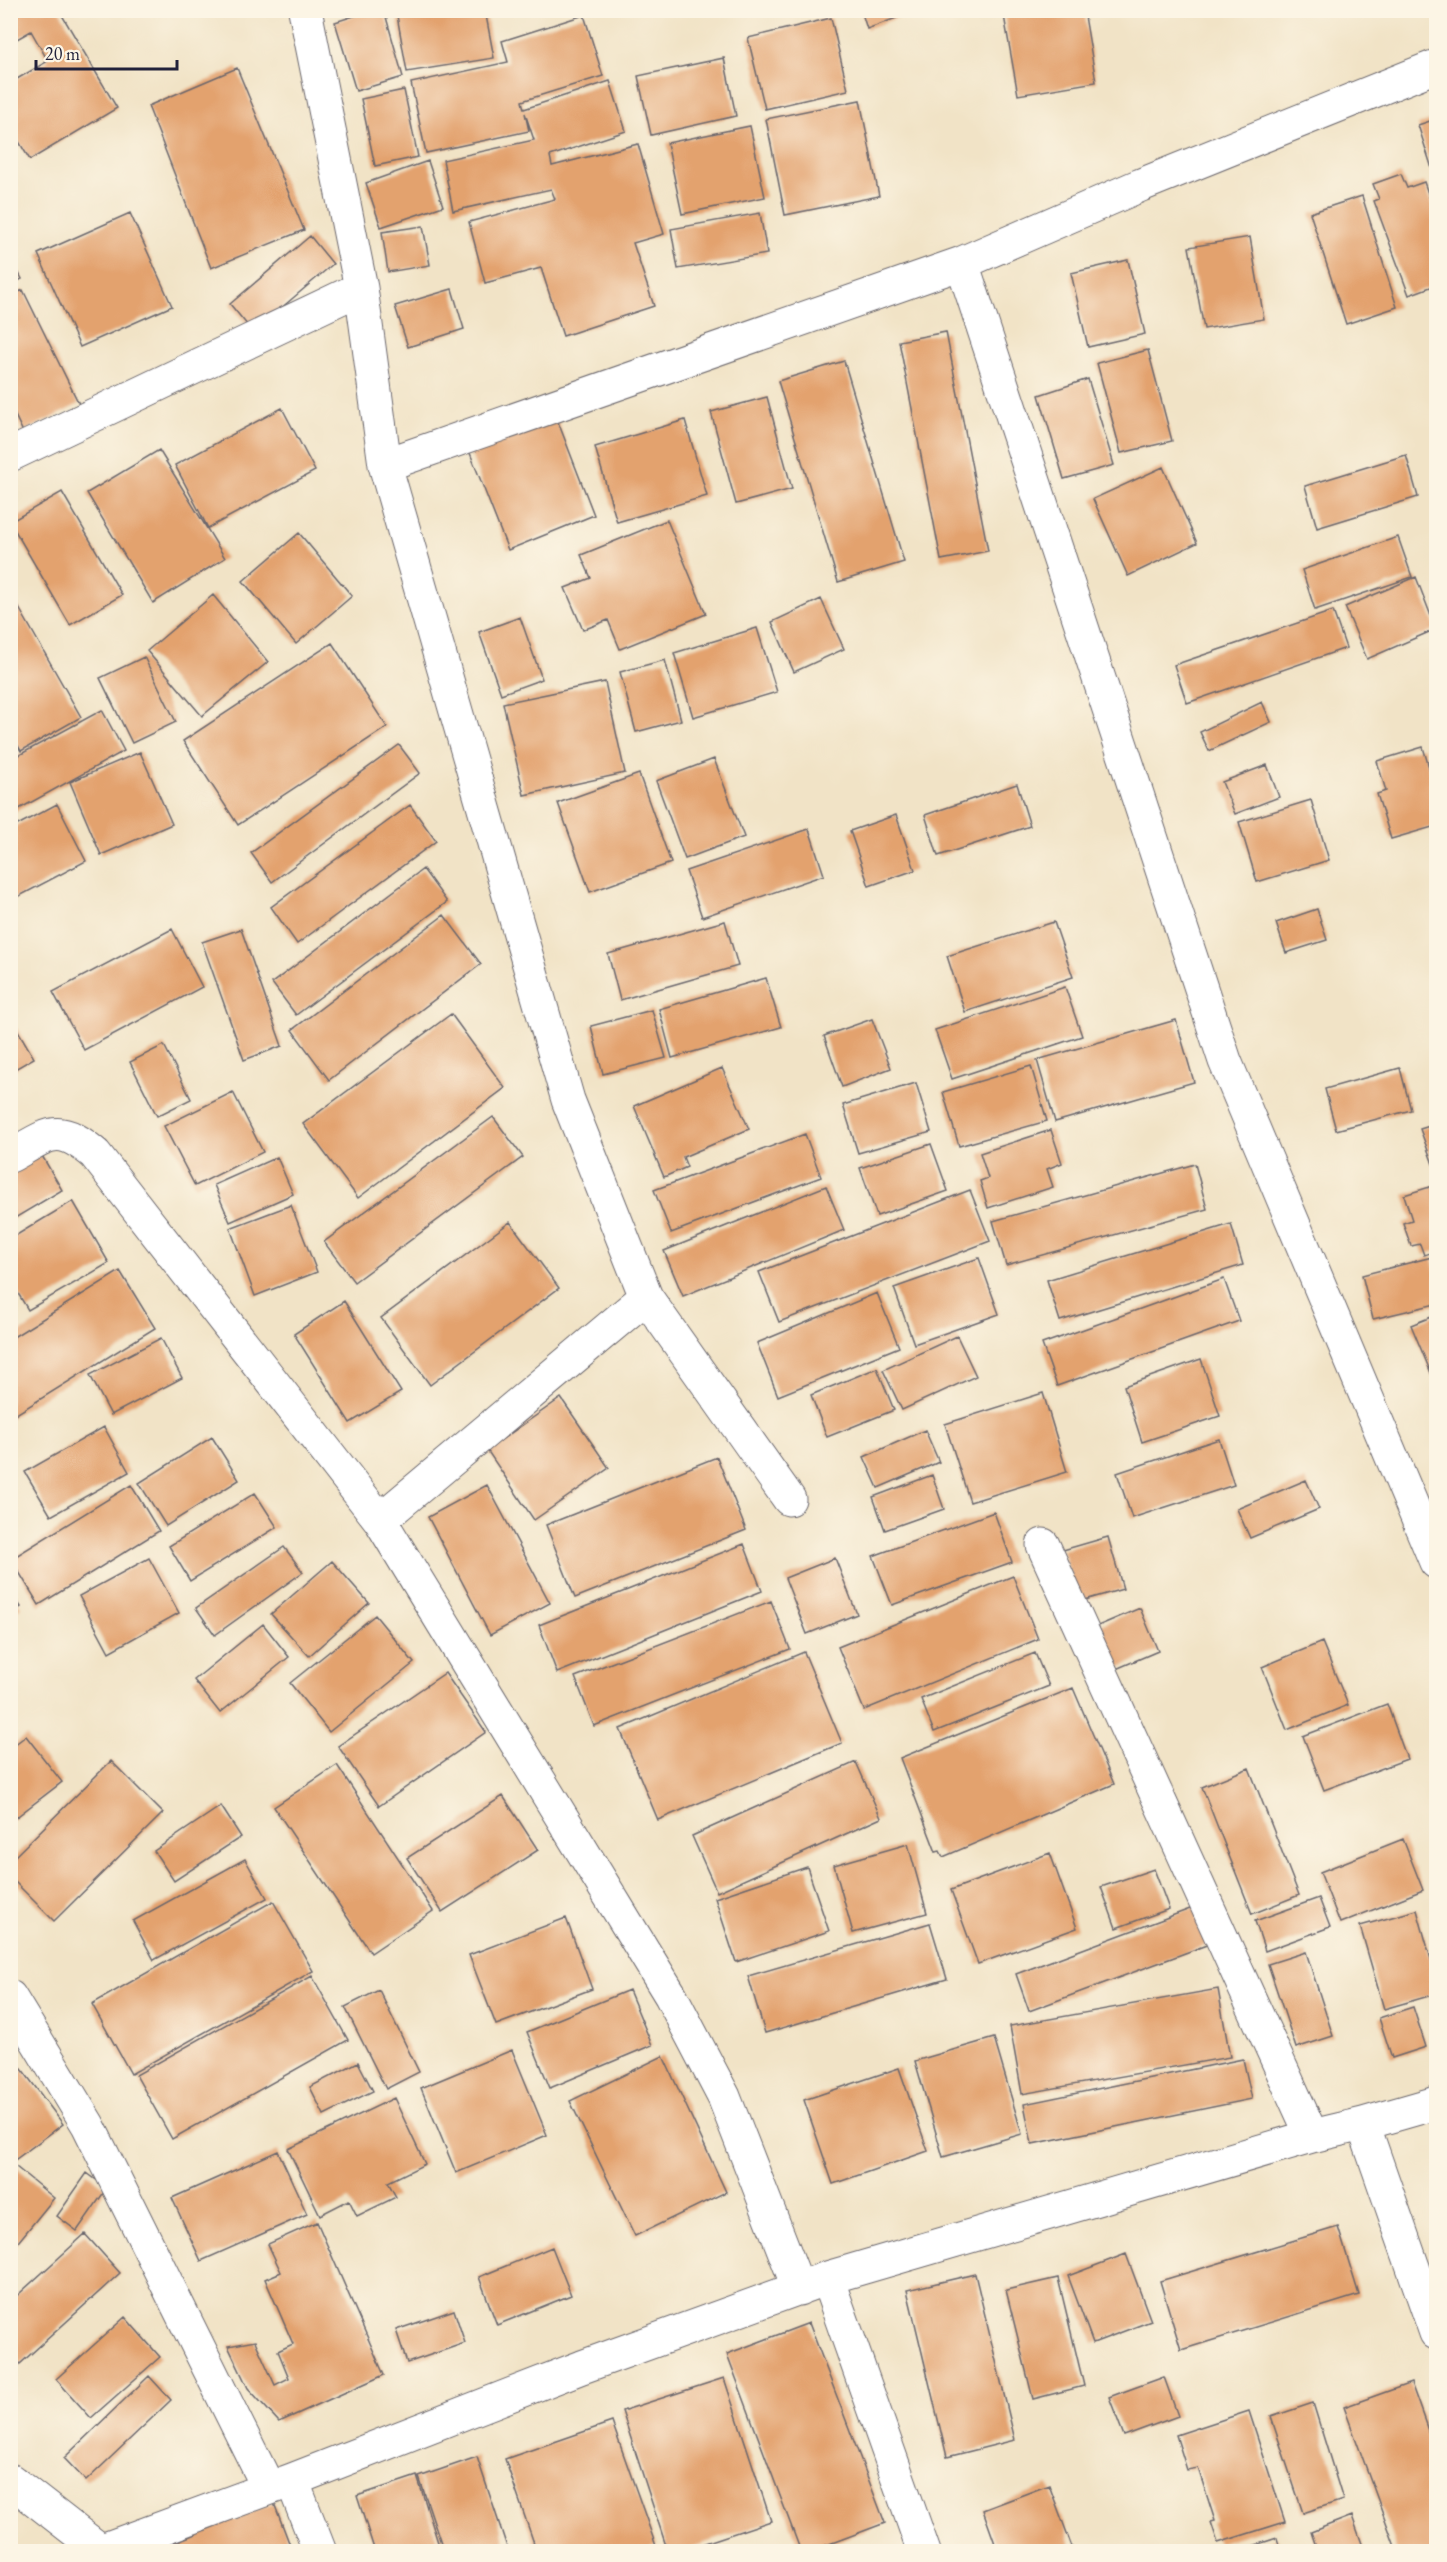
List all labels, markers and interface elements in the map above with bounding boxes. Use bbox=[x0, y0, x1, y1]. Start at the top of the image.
scale bar bbox=[36, 33, 177, 71]
text: 20 m bbox=[45, 42, 80, 65]

